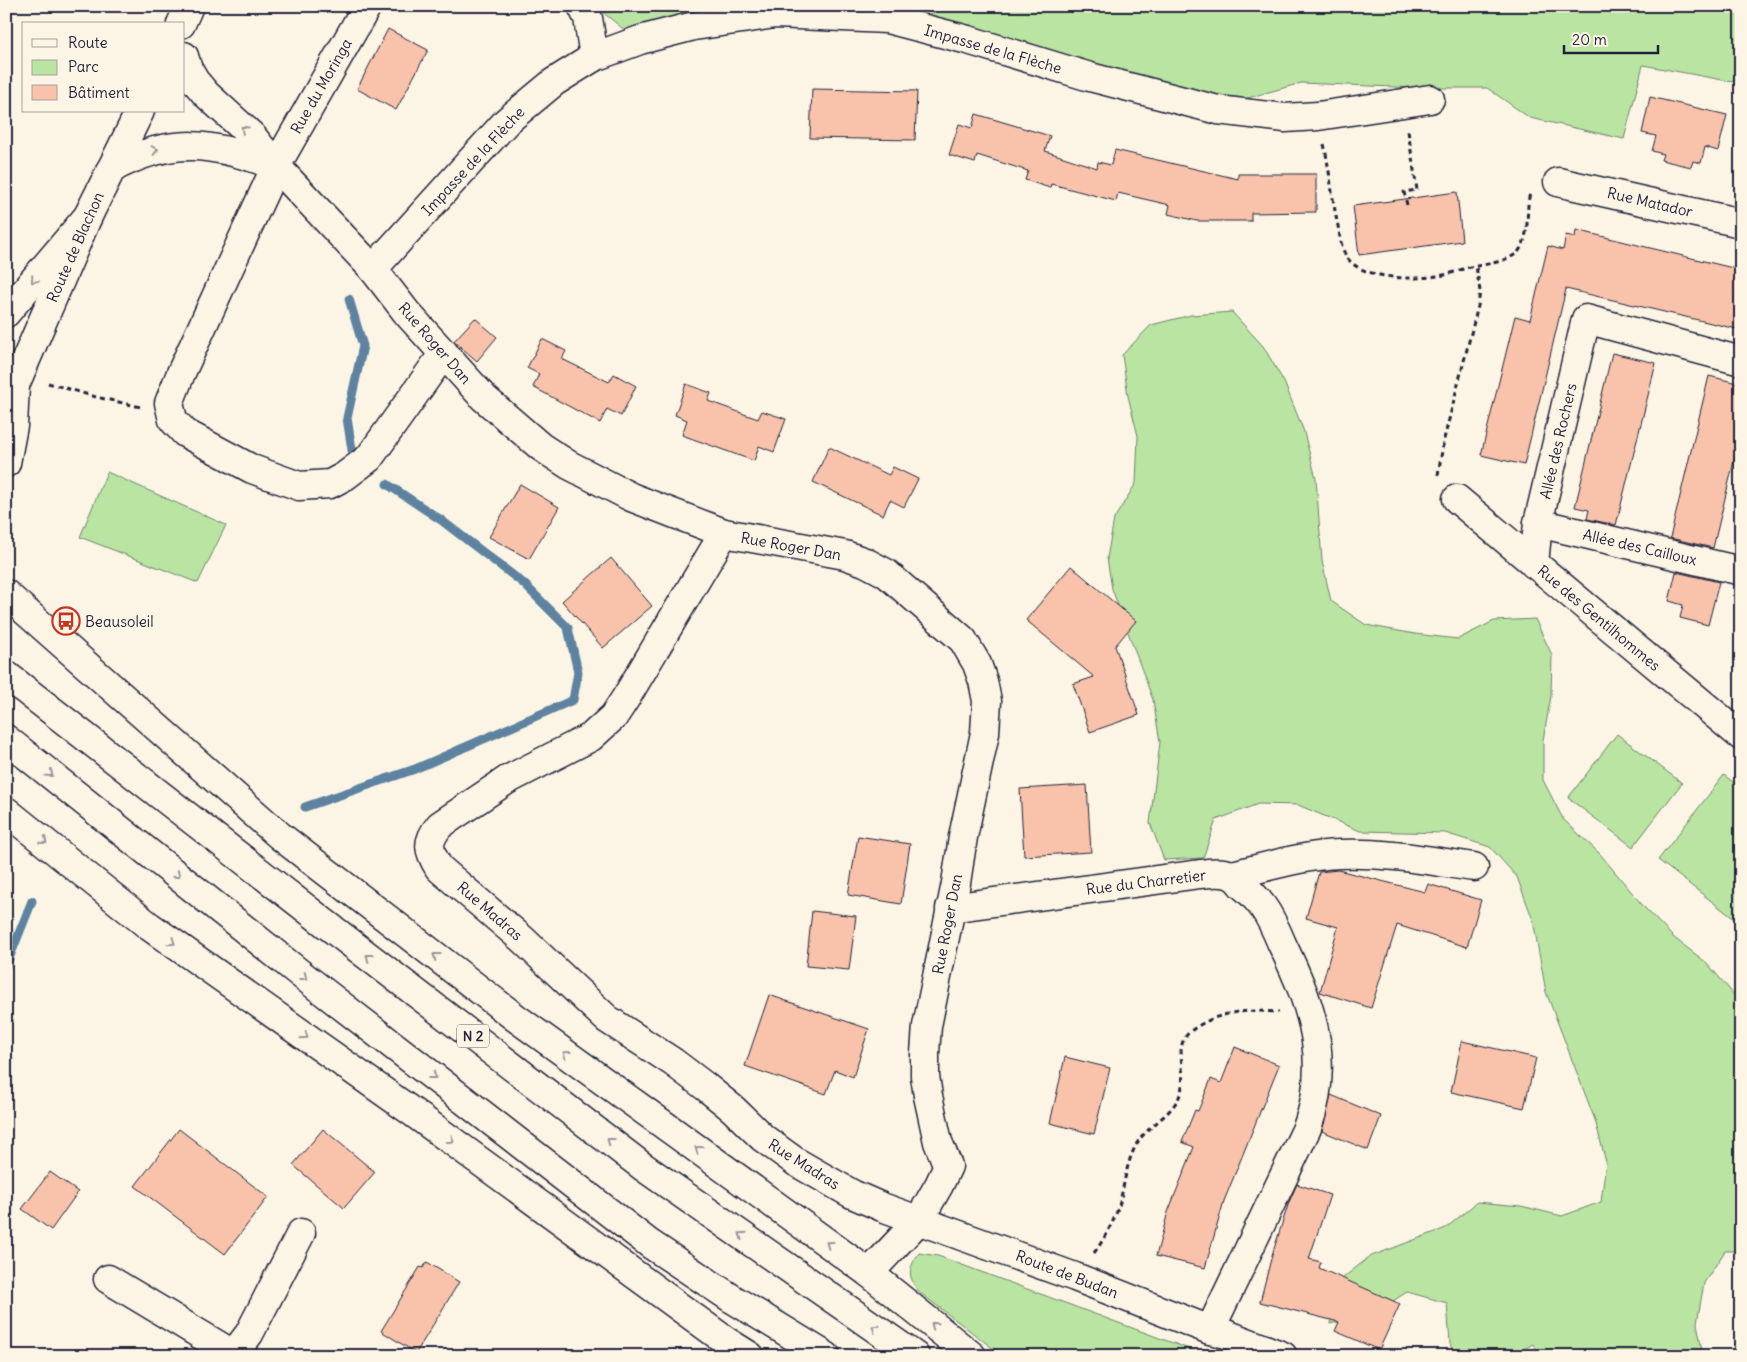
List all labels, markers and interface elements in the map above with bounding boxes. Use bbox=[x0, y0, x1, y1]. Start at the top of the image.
street label: Impasse de la Flèche bbox=[922, 20, 1064, 78]
legend bbox=[22, 22, 185, 112]
scale bar bbox=[1564, 22, 1658, 54]
text: 20 m bbox=[1572, 30, 1607, 49]
text: Route bbox=[68, 33, 108, 52]
street label: Rue du Moringa bbox=[286, 35, 356, 137]
text: Parc bbox=[68, 57, 99, 76]
text: Bâtiment bbox=[68, 83, 130, 102]
street label: Impasse de la Flèche bbox=[418, 103, 528, 219]
one-way arrow bbox=[241, 126, 250, 135]
one-way arrow bbox=[151, 145, 160, 156]
street label: Rue Matador bbox=[1605, 183, 1695, 221]
street label: Route de Blachon bbox=[42, 189, 108, 305]
one-way arrow bbox=[31, 274, 40, 283]
street label: Rue Roger Dan bbox=[394, 298, 476, 388]
street label: Allée des Rochers bbox=[1535, 381, 1581, 501]
street label: Allée des Cailloux bbox=[1581, 525, 1699, 569]
street label: Rue Roger Dan bbox=[739, 528, 843, 564]
street label: Rue des Gentilhommes bbox=[1534, 561, 1664, 675]
bus stop icon: Beausoleil bbox=[51, 606, 81, 636]
place label: Beausoleil bbox=[85, 612, 154, 631]
one-way arrow bbox=[44, 768, 53, 776]
one-way arrow bbox=[38, 836, 47, 844]
street label: Rue du Charretier bbox=[1085, 865, 1207, 899]
one-way arrow bbox=[171, 870, 180, 878]
street label: Rue Roger Dan bbox=[928, 872, 966, 976]
street label: Rue Madras bbox=[453, 877, 527, 945]
one-way arrow bbox=[166, 936, 176, 945]
one-way arrow bbox=[365, 954, 375, 963]
one-way arrow bbox=[433, 954, 442, 962]
one-way arrow bbox=[298, 971, 307, 979]
road number: N 2 bbox=[457, 1024, 489, 1048]
one-way arrow bbox=[299, 1030, 308, 1039]
one-way arrow bbox=[562, 1051, 572, 1060]
one-way arrow bbox=[427, 1070, 437, 1079]
one-way arrow bbox=[445, 1135, 454, 1143]
street label: Rue Madras bbox=[765, 1135, 843, 1193]
one-way arrow bbox=[607, 1138, 616, 1146]
one-way arrow bbox=[694, 1146, 704, 1155]
one-way arrow bbox=[738, 1232, 748, 1241]
one-way arrow bbox=[826, 1241, 835, 1251]
street label: Route de Budan bbox=[1013, 1246, 1121, 1302]
one-way arrow bbox=[931, 1323, 940, 1331]
one-way arrow bbox=[871, 1325, 881, 1334]

